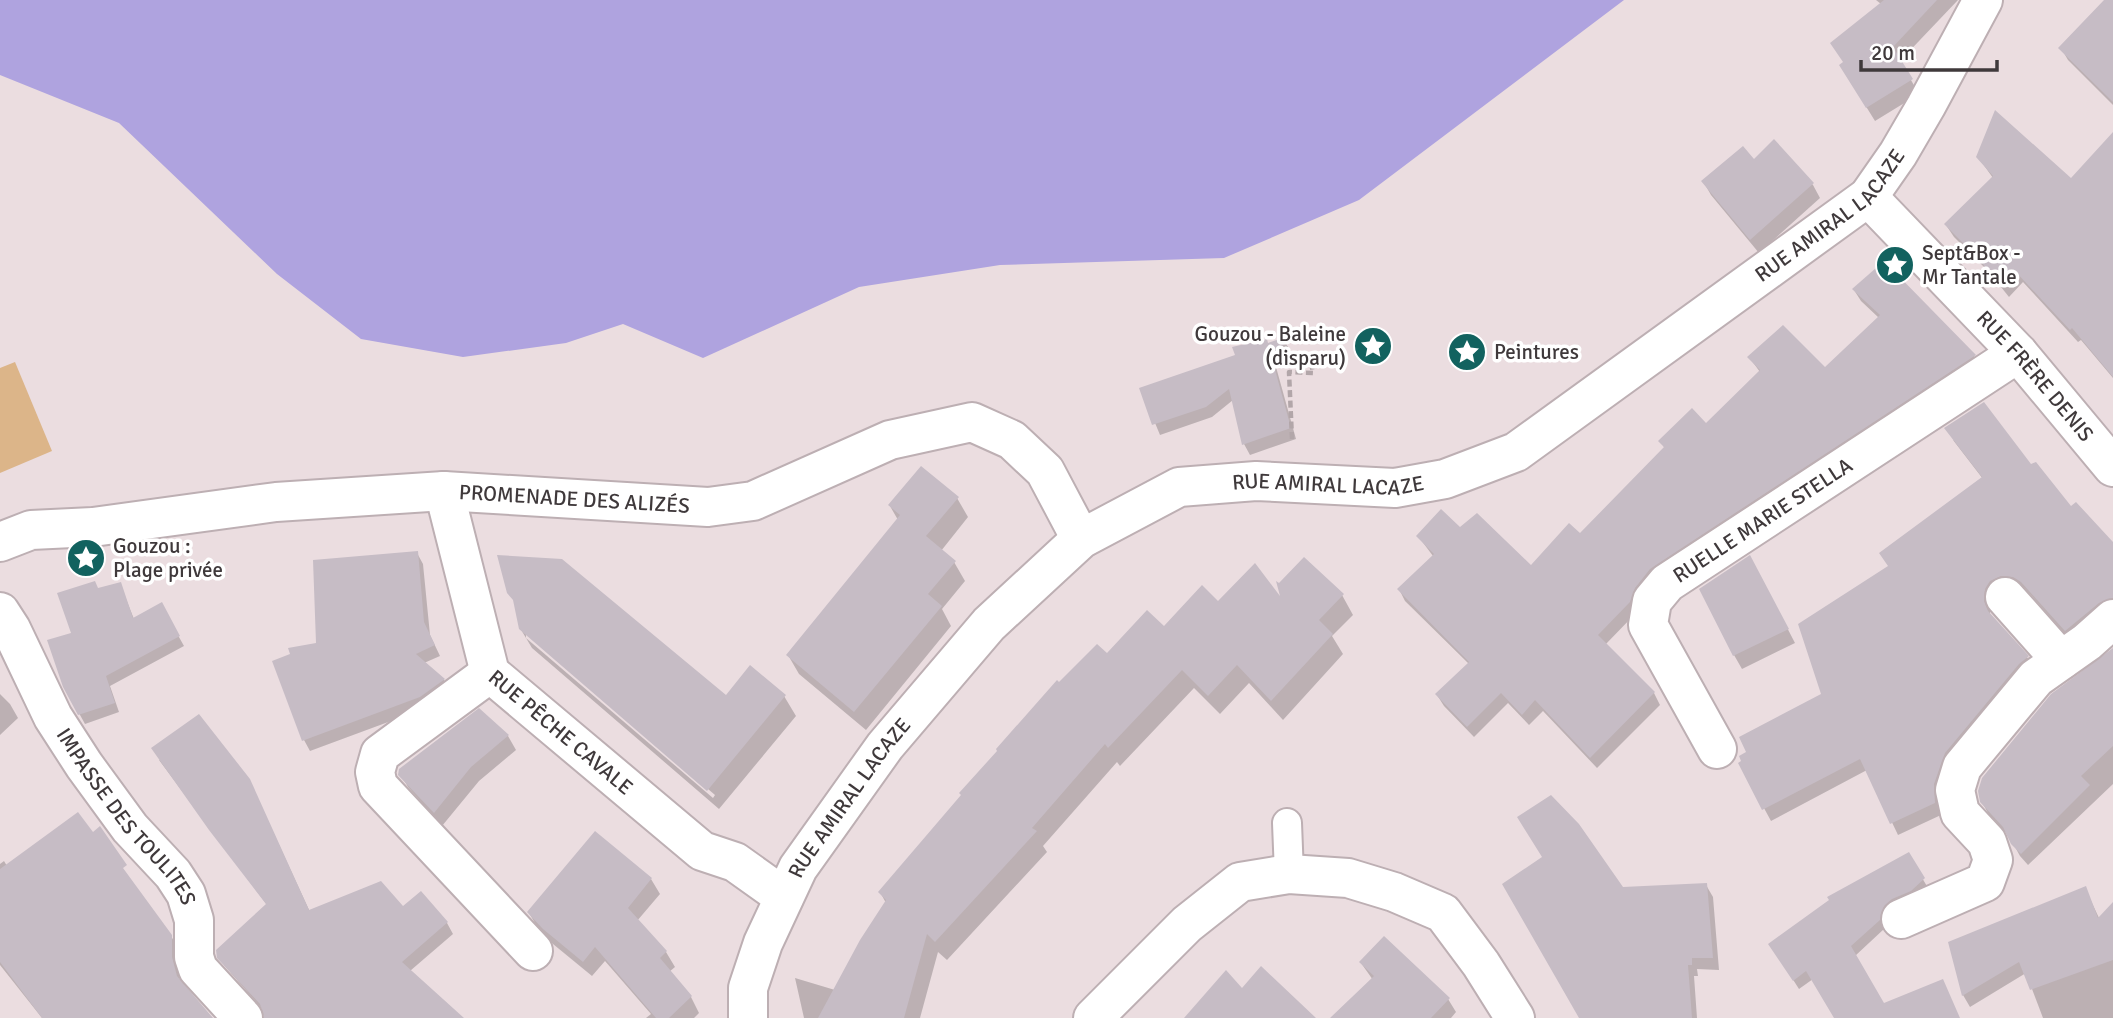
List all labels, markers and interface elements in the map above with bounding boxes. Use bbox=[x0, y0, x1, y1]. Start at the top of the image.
scale bar bbox=[1861, 28, 1997, 72]
text: 20 m bbox=[1871, 40, 1915, 66]
street label: RUE AMIRAL LACAZE bbox=[1750, 144, 1911, 288]
place label: Sept&Box - Mr Tantale bbox=[1922, 240, 2021, 290]
place icon: Sept&Box - Mr Tantale bbox=[1874, 244, 1916, 286]
street label: RUE FRÈRE DENIS bbox=[1971, 305, 2099, 447]
place label: Gouzou - Baleine (disparu) bbox=[1195, 321, 1346, 371]
place icon: Gouzou - Baleine (disparu) bbox=[1352, 325, 1394, 367]
place icon: Peintures bbox=[1446, 331, 1488, 373]
place label: Peintures bbox=[1494, 339, 1579, 365]
street label: RUELLE MARIE STELLA bbox=[1668, 452, 1857, 589]
street label: RUE AMIRAL LACAZE bbox=[1231, 468, 1426, 501]
street label: PROMENADE DES ALIZÉS bbox=[458, 479, 691, 519]
place label: Gouzou : Plage privée bbox=[113, 533, 223, 583]
place icon: Gouzou : Plage privée bbox=[65, 537, 107, 579]
street label: RUE PÊCHE CAVALE bbox=[483, 664, 638, 800]
street label: RUE AMIRAL LACAZE bbox=[782, 712, 916, 882]
street label: IMPASSE DES TOULITES bbox=[51, 723, 202, 908]

